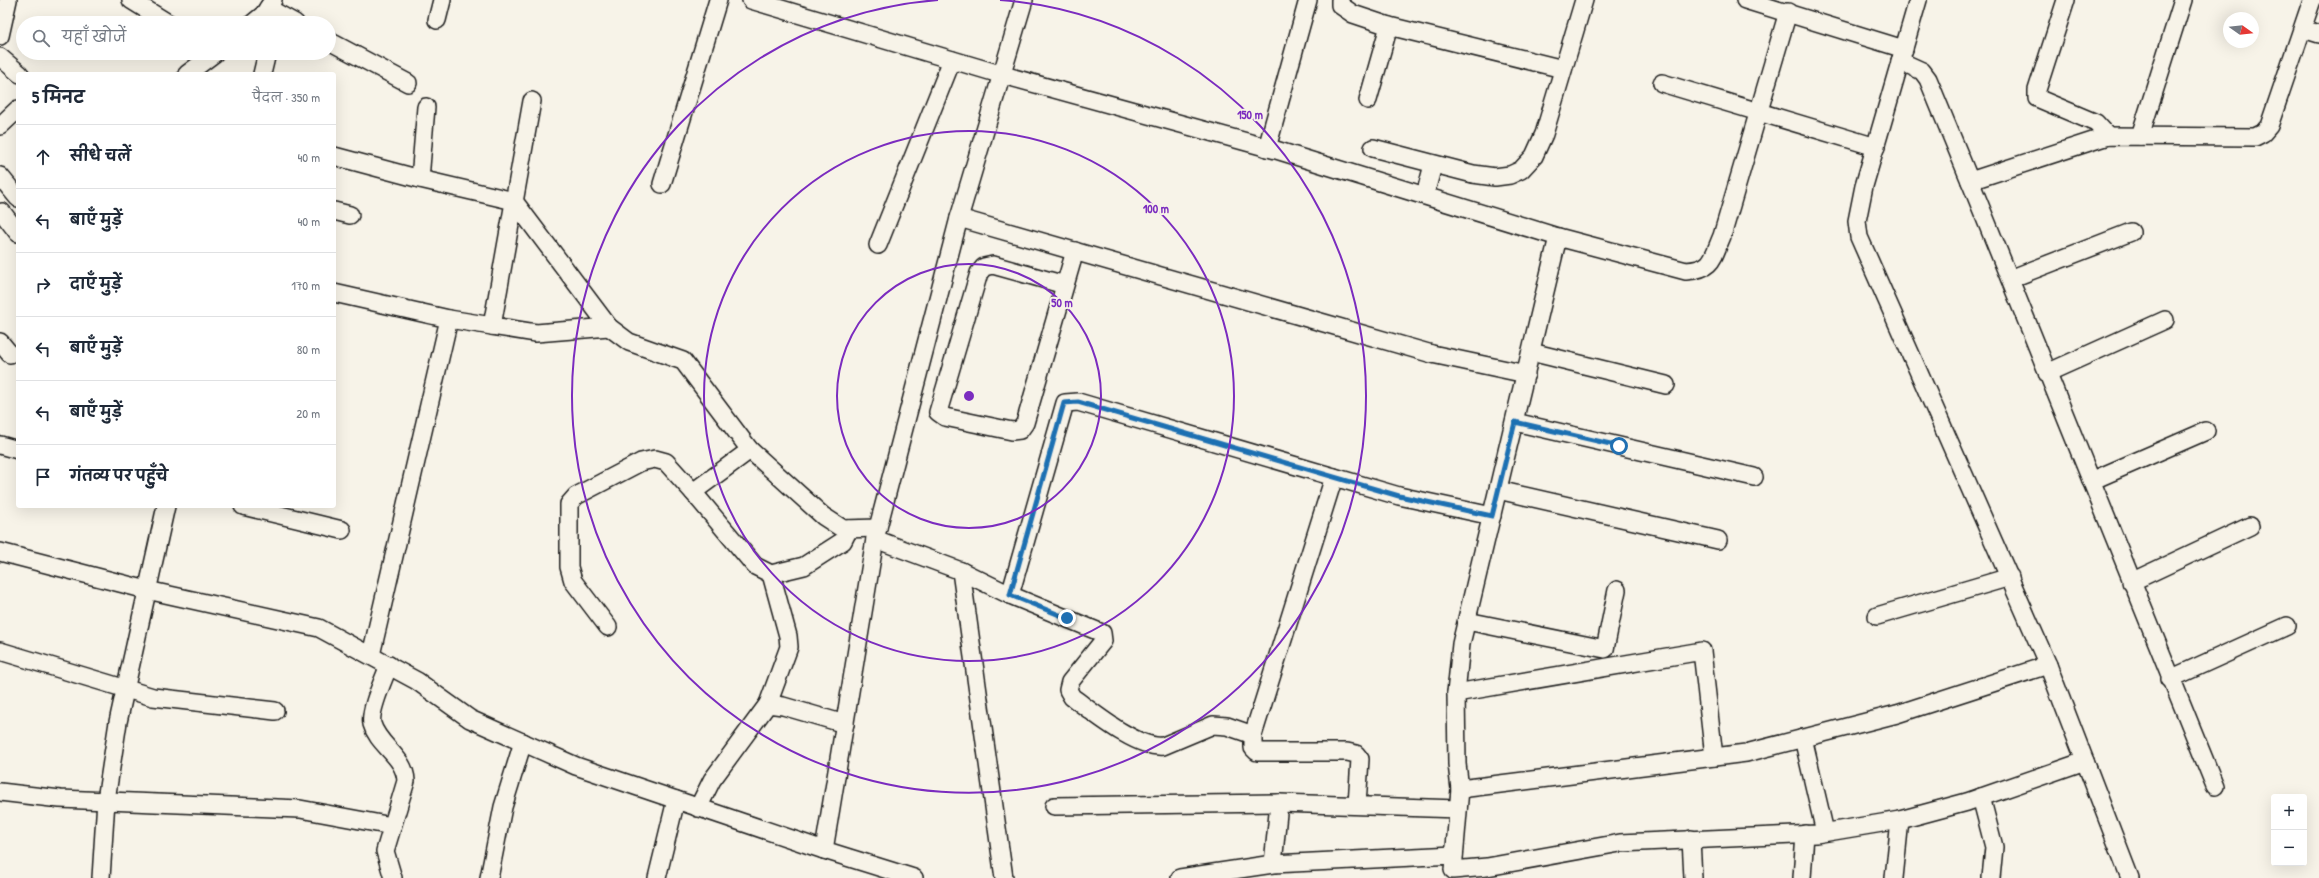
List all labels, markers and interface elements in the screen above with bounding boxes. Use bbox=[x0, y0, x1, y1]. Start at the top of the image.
north arrow bbox=[2223, 12, 2259, 48]
search box bbox=[16, 16, 336, 60]
text: यहाँ खोजें bbox=[62, 26, 126, 47]
icon: search bbox=[30, 27, 52, 49]
text: 5 मिनट bbox=[32, 85, 84, 108]
text: पैदल · 350 m bbox=[252, 88, 320, 106]
text: 150 m bbox=[1237, 106, 1263, 123]
text: सीधे चलें bbox=[70, 145, 131, 166]
icon: ahead bbox=[32, 146, 54, 168]
text: 40 m bbox=[297, 148, 320, 166]
text: 100 m bbox=[1143, 200, 1169, 217]
text: बाएँ मुड़ें bbox=[70, 209, 122, 230]
icon: left bbox=[32, 210, 54, 232]
text: 40 m bbox=[297, 212, 320, 230]
text: दाएँ मुड़ें bbox=[70, 273, 122, 294]
icon: right bbox=[32, 274, 54, 296]
text: 170 m bbox=[291, 276, 320, 294]
text: 50 m bbox=[1051, 294, 1073, 311]
text: बाएँ मुड़ें bbox=[70, 337, 122, 358]
icon: left bbox=[32, 338, 54, 360]
text: 80 m bbox=[297, 340, 320, 358]
centre of rings bbox=[962, 389, 976, 403]
text: बाएँ मुड़ें bbox=[70, 401, 122, 422]
icon: left bbox=[32, 402, 54, 424]
text: 20 m bbox=[296, 404, 320, 422]
route start bbox=[1610, 437, 1628, 455]
text: गंतव्य पर पहुँचे bbox=[70, 465, 168, 486]
icon: arrive bbox=[32, 466, 54, 488]
route end bbox=[1058, 609, 1076, 627]
map controls bbox=[2271, 794, 2307, 866]
button: + bbox=[2271, 794, 2307, 830]
button: − bbox=[2271, 830, 2307, 866]

